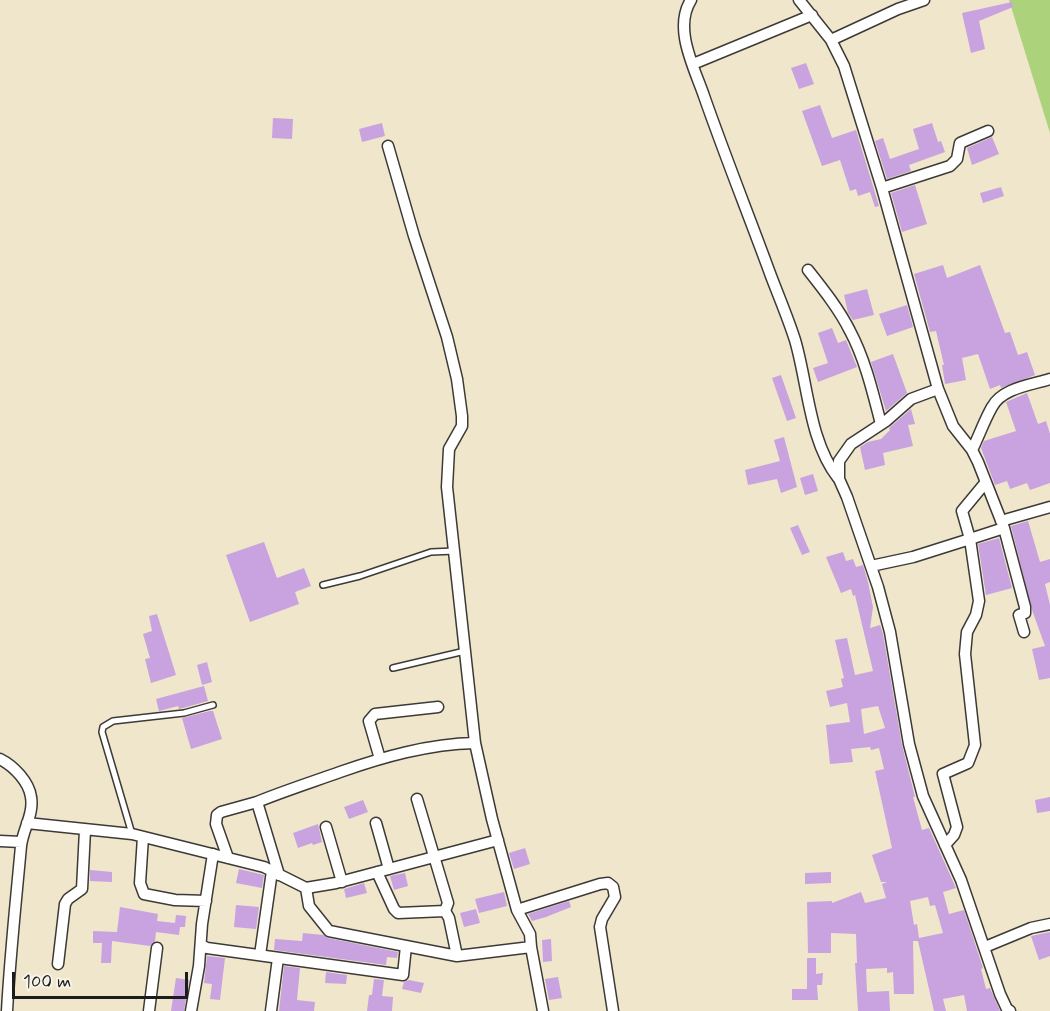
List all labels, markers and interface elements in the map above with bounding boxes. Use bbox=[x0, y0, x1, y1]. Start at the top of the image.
scale bar bbox=[15, 960, 190, 998]
text: 100 m bbox=[23, 970, 71, 994]

